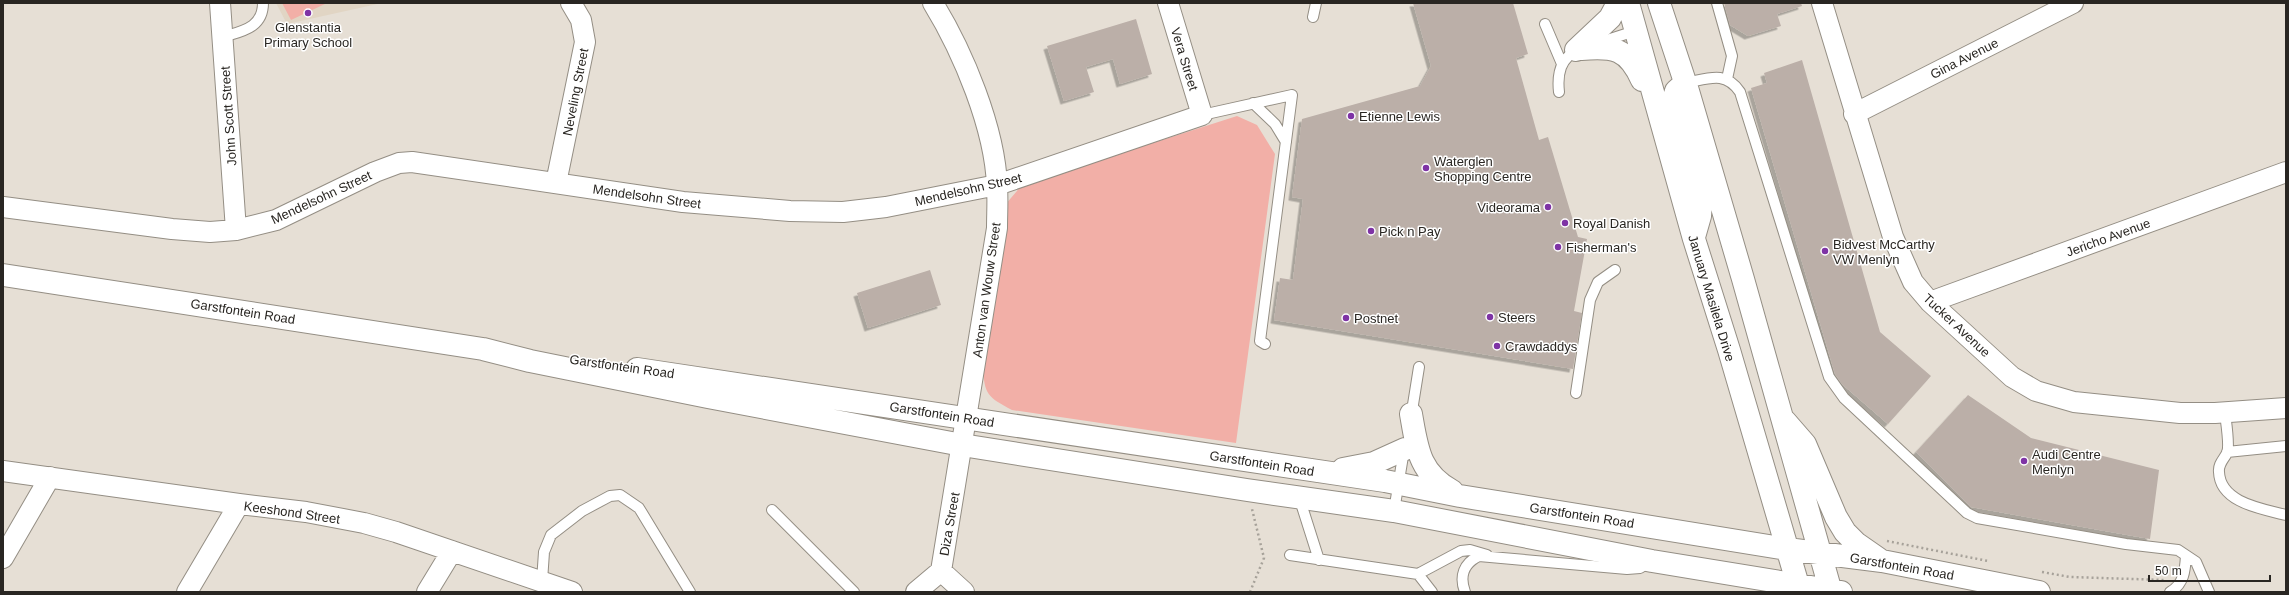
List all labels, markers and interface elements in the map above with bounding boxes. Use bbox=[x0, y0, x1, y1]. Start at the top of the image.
marker: Glenstantia Primary School bbox=[303, 8, 313, 18]
place label: Glenstantia Primary School bbox=[264, 20, 352, 50]
street label: Vera Street bbox=[1168, 26, 1201, 93]
street label: Gina Avenue bbox=[1928, 35, 2001, 82]
street label: Neveling Street bbox=[560, 47, 591, 137]
street label: John Scott Street bbox=[218, 65, 239, 166]
place label: Etienne Lewis bbox=[1359, 109, 1440, 124]
marker: Etienne Lewis bbox=[1346, 111, 1356, 121]
place label: Waterglen Shopping Centre bbox=[1434, 154, 1532, 184]
marker: Waterglen Shopping Centre bbox=[1421, 163, 1431, 173]
street label: Mendelsohn Street bbox=[269, 167, 374, 227]
street label: Mendelsohn Street bbox=[913, 170, 1023, 209]
street label: Mendelsohn Street bbox=[592, 181, 702, 212]
place label: Videorama bbox=[1477, 200, 1541, 215]
marker: Videorama bbox=[1543, 202, 1553, 212]
street label: Jericho Avenue bbox=[2064, 215, 2152, 260]
place label: Royal Danish bbox=[1573, 216, 1650, 231]
marker: Royal Danish bbox=[1560, 218, 1570, 228]
street label: Anton van Wouw Street bbox=[970, 221, 1003, 359]
place label: Pick n Pay bbox=[1379, 224, 1441, 239]
marker: Pick n Pay bbox=[1366, 226, 1376, 236]
street label: January Masilela Drive bbox=[1685, 233, 1738, 363]
place label: Bidvest McCarthy VW Menlyn bbox=[1833, 237, 1935, 267]
place label: Fisherman's bbox=[1566, 240, 1637, 255]
marker: Fisherman's bbox=[1553, 242, 1563, 252]
marker: Bidvest McCarthy VW Menlyn bbox=[1820, 246, 1830, 256]
street label: Tucker Avenue bbox=[1920, 291, 1993, 360]
street label: Garstfontein Road bbox=[190, 296, 296, 327]
place label: Steers bbox=[1498, 310, 1536, 325]
place label: Postnet bbox=[1354, 311, 1398, 326]
marker: Steers bbox=[1485, 312, 1495, 322]
marker: Postnet bbox=[1341, 313, 1351, 323]
place label: Crawdaddys bbox=[1505, 339, 1578, 354]
marker: Crawdaddys bbox=[1492, 341, 1502, 351]
street label: Garstfontein Road bbox=[569, 352, 675, 381]
street label: Garstfontein Road bbox=[889, 399, 995, 430]
place label: Audi Centre Menlyn bbox=[2032, 447, 2101, 477]
street label: Garstfontein Road bbox=[1209, 448, 1315, 479]
marker: Audi Centre Menlyn bbox=[2019, 456, 2029, 466]
street label: Diza Street bbox=[937, 491, 963, 557]
street label: Keeshond Street bbox=[243, 498, 341, 527]
street label: Garstfontein Road bbox=[1529, 500, 1635, 531]
street label: Garstfontein Road bbox=[1849, 550, 1955, 583]
scale bar bbox=[2149, 557, 2270, 583]
text: 50 m bbox=[2155, 564, 2182, 578]

